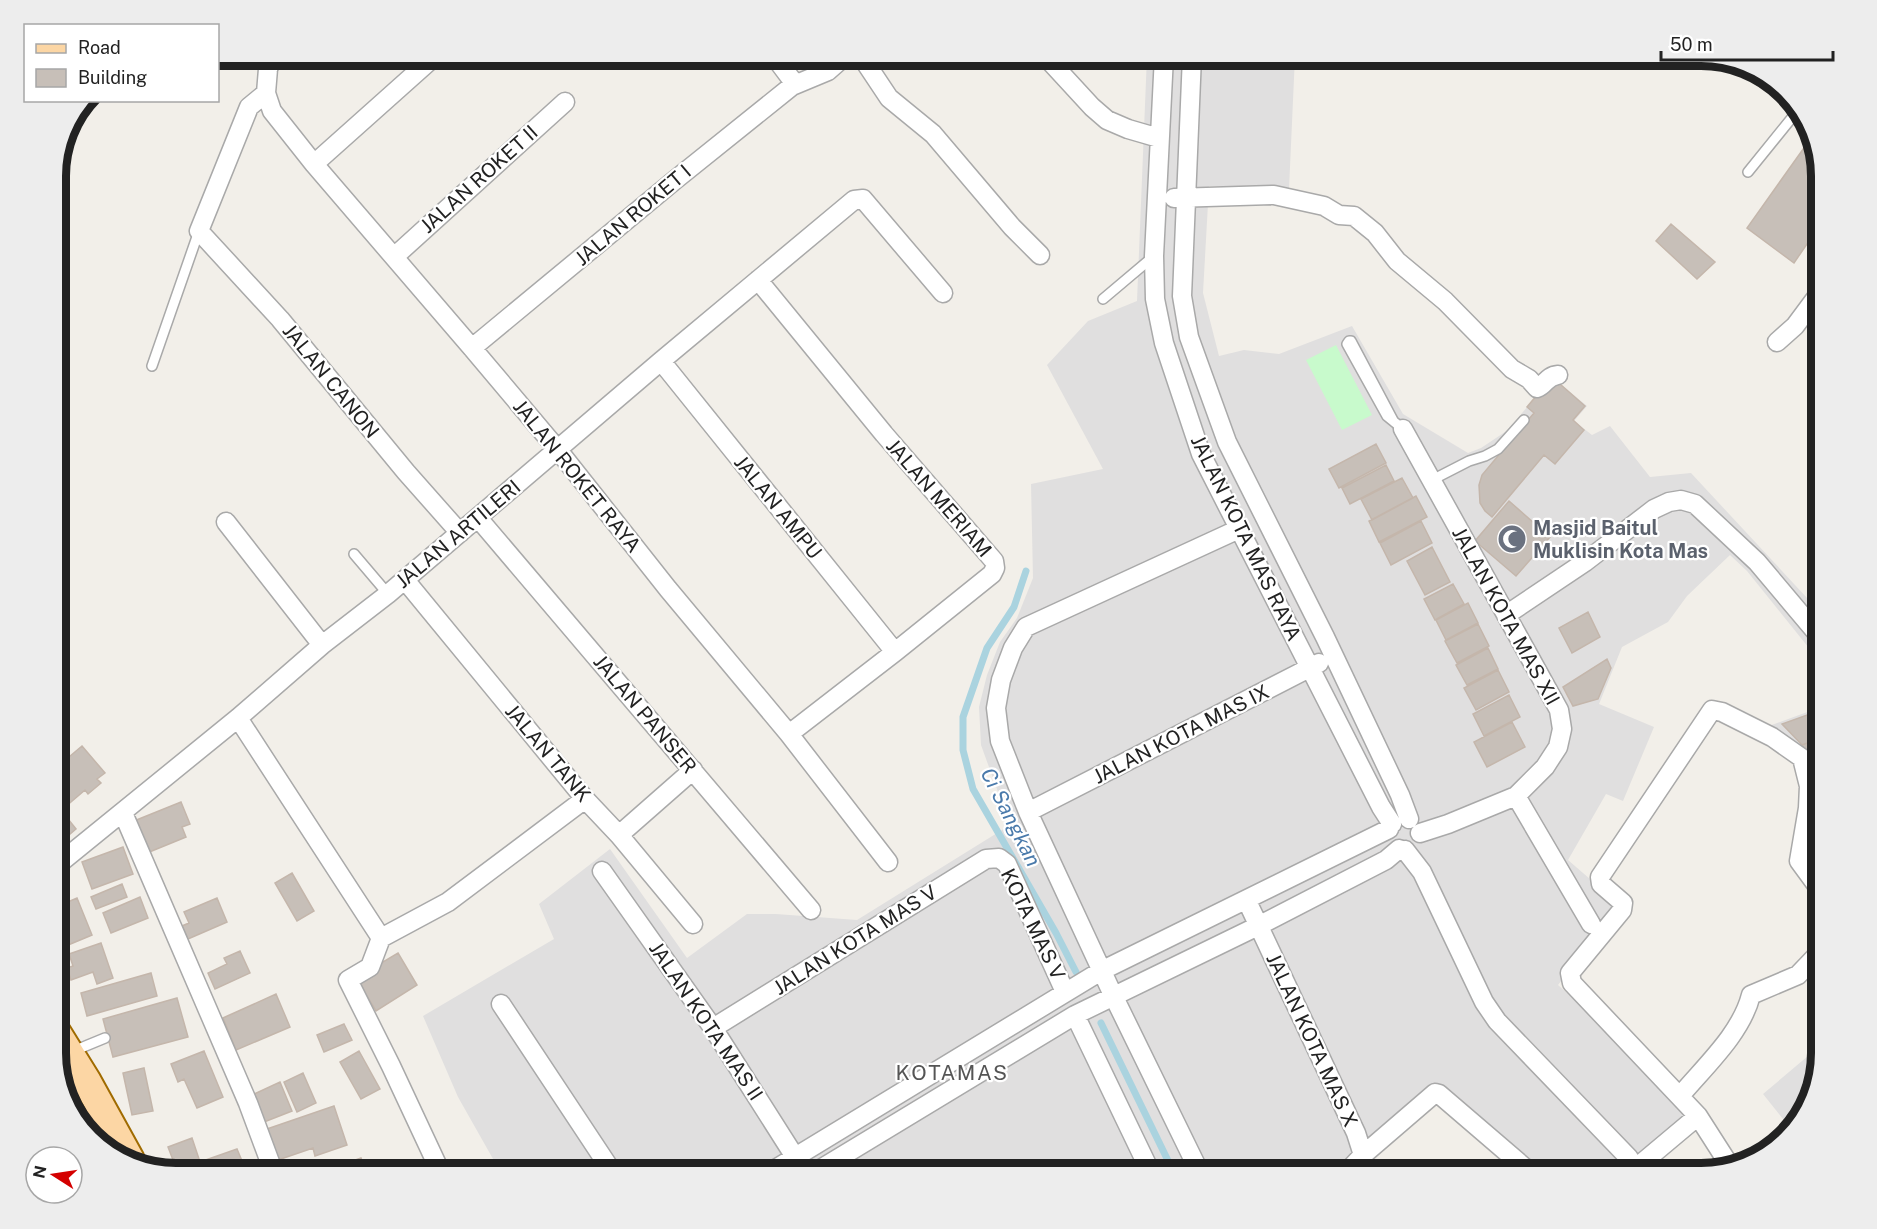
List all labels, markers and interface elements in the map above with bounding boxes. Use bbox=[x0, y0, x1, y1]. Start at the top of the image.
legend bbox=[24, 24, 219, 102]
scale bar bbox=[1661, 24, 1834, 62]
text: 50 m bbox=[1670, 34, 1713, 55]
text: Road bbox=[78, 37, 121, 58]
text: Building bbox=[78, 67, 147, 88]
street label: JALAN ROKET II bbox=[415, 120, 543, 238]
street label: JALAN ROKET I bbox=[570, 160, 696, 270]
street label: JALAN CANON bbox=[278, 319, 384, 443]
street label: JALAN ROKET RAYA bbox=[508, 395, 646, 557]
street label: JALAN KOTA MAS RAYA bbox=[1186, 431, 1306, 645]
street label: JALAN MERIAM bbox=[881, 434, 997, 562]
street label: JALAN AMPU bbox=[729, 451, 827, 563]
street label: JALAN ARTILERI bbox=[391, 475, 525, 593]
place label: Masjid Baitul Muklisin Kota Mas bbox=[1533, 516, 1708, 563]
street label: JALAN KOTA MAS XII bbox=[1447, 523, 1565, 709]
mosque icon: Masjid Baitul Muklisin Kota Mas bbox=[1496, 523, 1528, 555]
street label: JALAN PANSER bbox=[588, 650, 702, 778]
street label: JALAN KOTA MAS IX bbox=[1089, 679, 1273, 789]
street label: JALAN TANK bbox=[500, 699, 596, 807]
water label: Ci Sangkan bbox=[976, 764, 1046, 870]
street label: KOTA MAS V bbox=[996, 865, 1070, 983]
street label: JALAN KOTA MAS V bbox=[769, 880, 941, 1000]
street label: JALAN KOTA MAS II bbox=[644, 937, 768, 1105]
street label: JALAN KOTA MAS X bbox=[1261, 949, 1363, 1131]
district label: KOTAMAS bbox=[895, 1060, 1009, 1085]
north arrow bbox=[24, 1145, 84, 1205]
text: N bbox=[29, 1164, 50, 1180]

